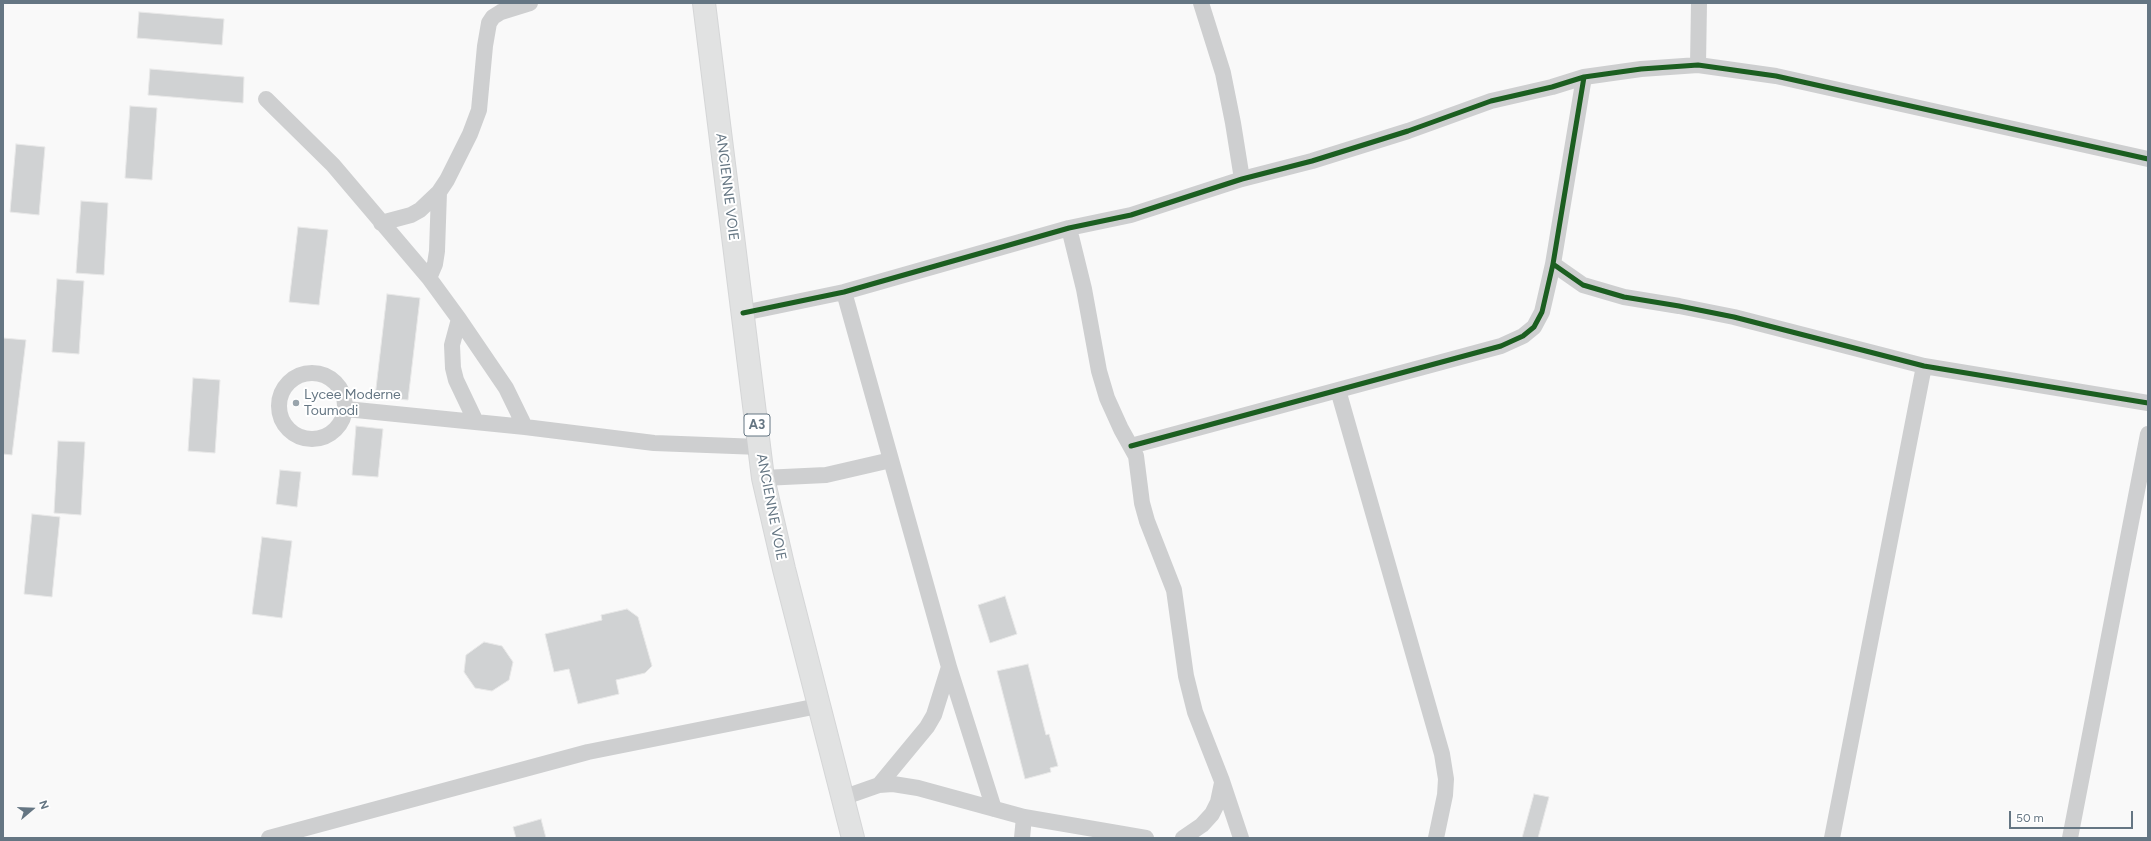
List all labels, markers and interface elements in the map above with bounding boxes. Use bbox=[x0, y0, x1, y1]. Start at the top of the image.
street label: ANCIENNE VOIE bbox=[712, 132, 742, 242]
place label: Lycee Moderne Toumodi bbox=[304, 387, 401, 420]
marker: Lycee Moderne Toumodi bbox=[291, 398, 301, 408]
road number: A3 bbox=[744, 414, 770, 436]
street label: ANCIENNE VOIE bbox=[752, 452, 790, 562]
north arrow bbox=[12, 789, 52, 829]
text: N bbox=[36, 799, 51, 811]
scale bar bbox=[2011, 803, 2135, 829]
text: 50 m bbox=[2016, 811, 2044, 825]

